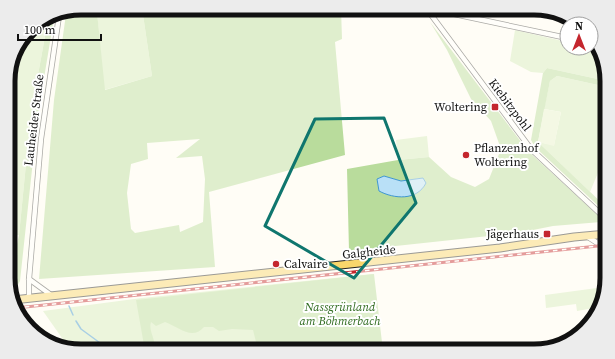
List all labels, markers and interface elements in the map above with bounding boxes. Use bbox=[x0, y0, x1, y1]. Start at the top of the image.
scale bar bbox=[18, 16, 101, 42]
north arrow bbox=[559, 16, 599, 56]
text: N bbox=[575, 19, 583, 34]
text: 100 m bbox=[24, 22, 56, 38]
street label: Lauheider Straße bbox=[20, 73, 48, 167]
street label: Kiebitzpohl bbox=[485, 76, 535, 135]
place label: Woltering bbox=[434, 99, 487, 115]
marker: Woltering bbox=[490, 102, 500, 112]
place label: Pflanzenhof Woltering bbox=[474, 140, 540, 170]
marker: Pflanzenhof Woltering bbox=[461, 150, 471, 160]
place label: Jägerhaus bbox=[485, 226, 539, 242]
marker: Jägerhaus bbox=[542, 229, 552, 239]
street label: Galgheide bbox=[341, 241, 397, 263]
place label: Calvaire bbox=[284, 256, 328, 272]
marker: Calvaire bbox=[271, 259, 281, 269]
park label: Nassgrünland am Böhmerbach bbox=[300, 299, 381, 329]

